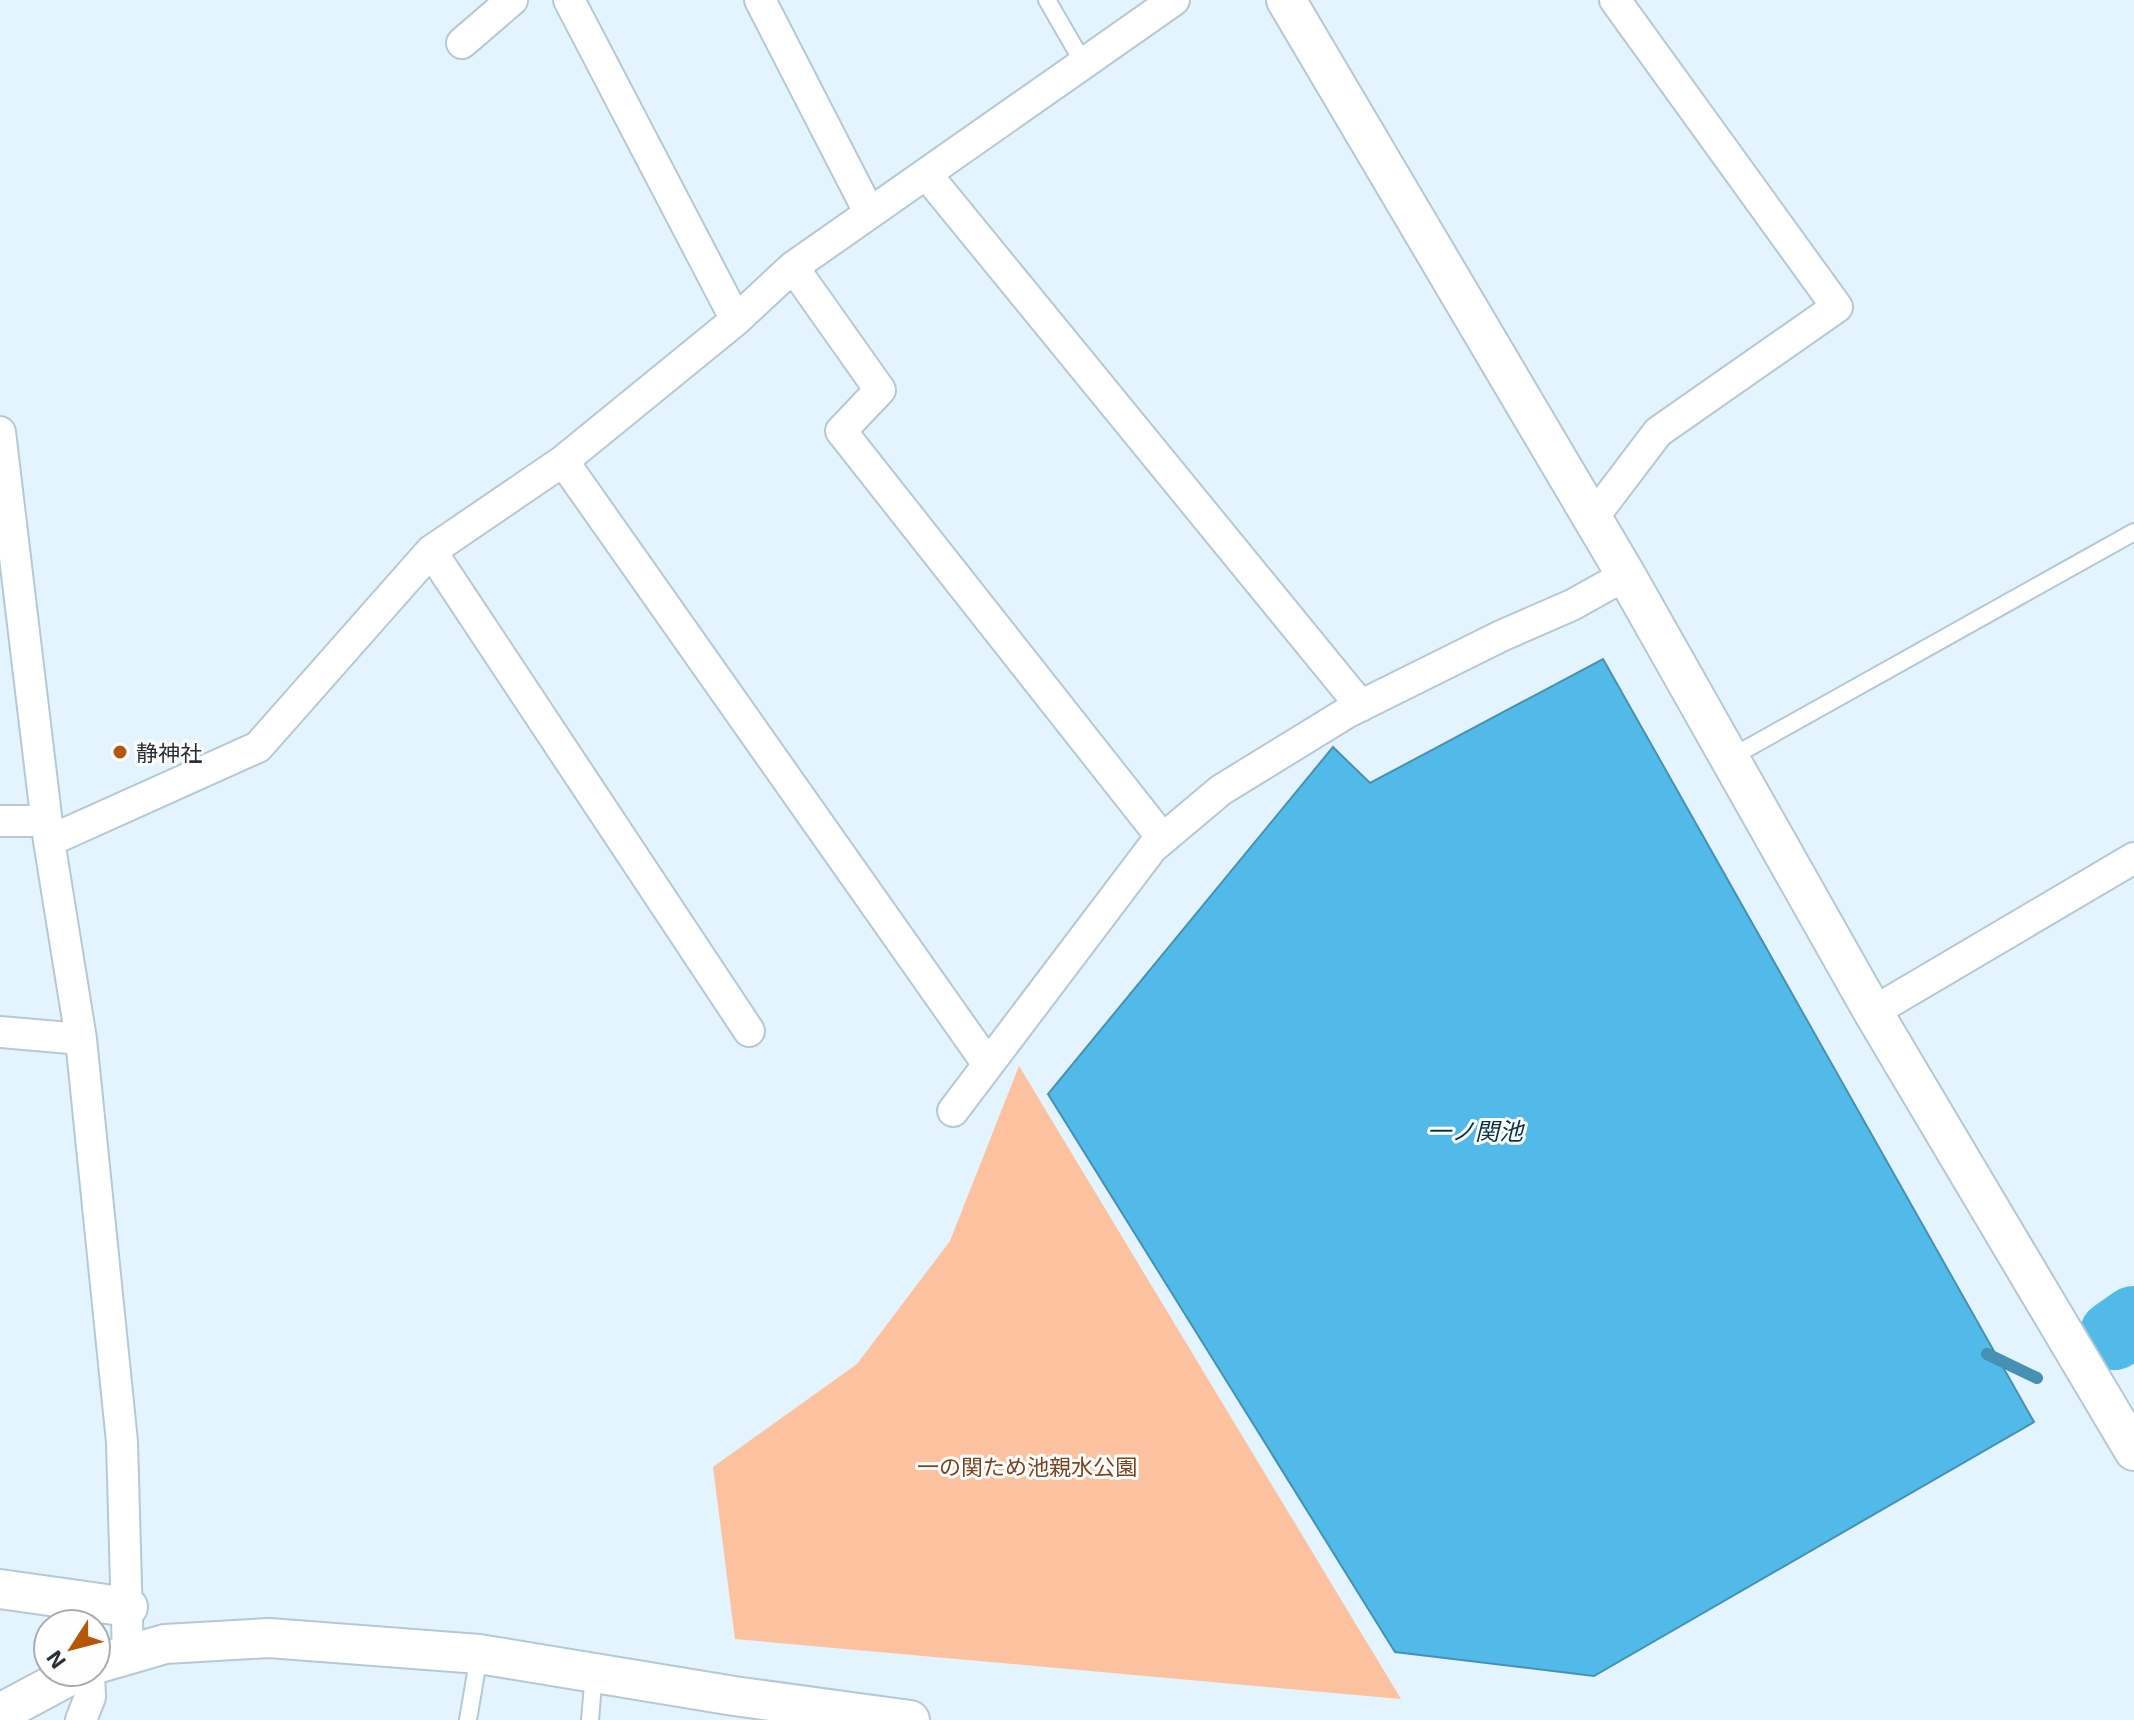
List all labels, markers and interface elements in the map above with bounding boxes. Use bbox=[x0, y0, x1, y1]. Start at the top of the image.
place label: 静神社 bbox=[136, 739, 202, 765]
marker: 静神社 bbox=[111, 743, 129, 761]
water label: 一ノ関池 bbox=[1427, 1116, 1525, 1145]
park label: 一の関ため池親水公園 bbox=[917, 1453, 1137, 1479]
north arrow bbox=[32, 1608, 112, 1688]
text: N bbox=[40, 1646, 70, 1674]

